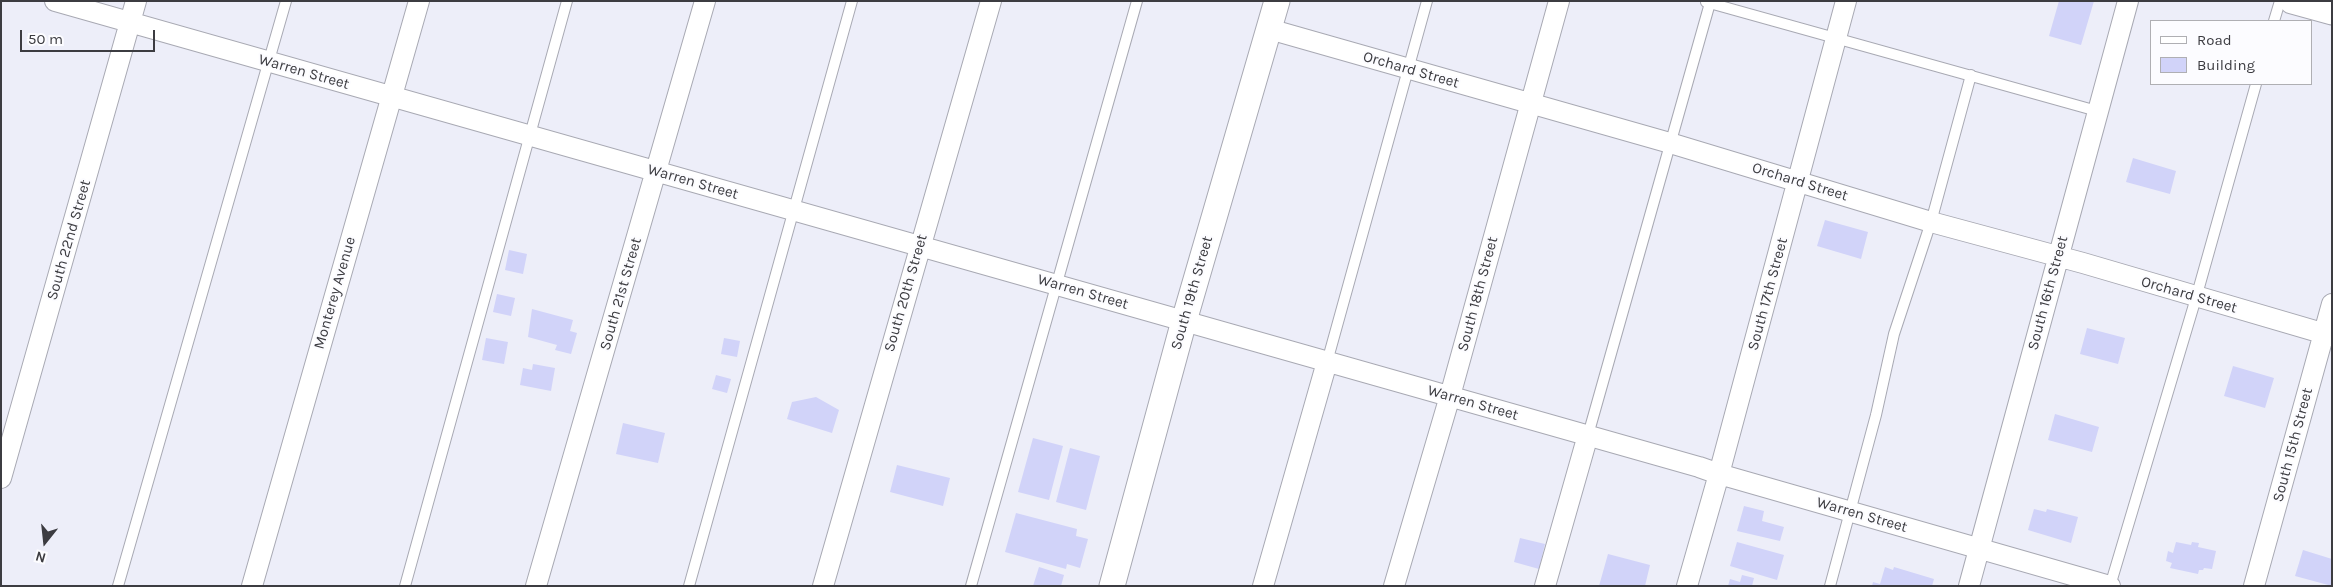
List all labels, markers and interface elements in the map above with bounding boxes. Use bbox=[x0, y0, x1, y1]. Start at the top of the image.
scale bar bbox=[22, 20, 158, 52]
legend bbox=[2150, 20, 2313, 85]
text: 50 m bbox=[28, 30, 63, 48]
text: Road bbox=[2197, 31, 2232, 49]
street label: Orchard Street bbox=[1361, 48, 1461, 92]
street label: Warren Street bbox=[257, 50, 351, 94]
text: Building bbox=[2197, 56, 2255, 74]
street label: Orchard Street bbox=[1750, 159, 1850, 205]
street label: Warren Street bbox=[646, 160, 740, 204]
street label: South 22nd Street bbox=[43, 178, 95, 302]
street label: South 20th Street bbox=[881, 232, 931, 354]
street label: South 19th Street bbox=[1167, 234, 1217, 352]
street label: South 16th Street bbox=[2024, 234, 2072, 352]
street label: Monterey Avenue bbox=[310, 235, 360, 351]
street label: South 18th Street bbox=[1454, 235, 1502, 353]
street label: South 21st Street bbox=[596, 236, 646, 352]
street label: South 17th Street bbox=[1744, 236, 1792, 352]
street label: Warren Street bbox=[1036, 270, 1130, 314]
street label: Orchard Street bbox=[2139, 273, 2239, 317]
street label: Warren Street bbox=[1426, 381, 1520, 425]
street label: South 15th Street bbox=[2269, 386, 2317, 504]
street label: Warren Street bbox=[1815, 493, 1909, 537]
north arrow bbox=[20, 517, 70, 567]
text: N bbox=[34, 547, 48, 566]

